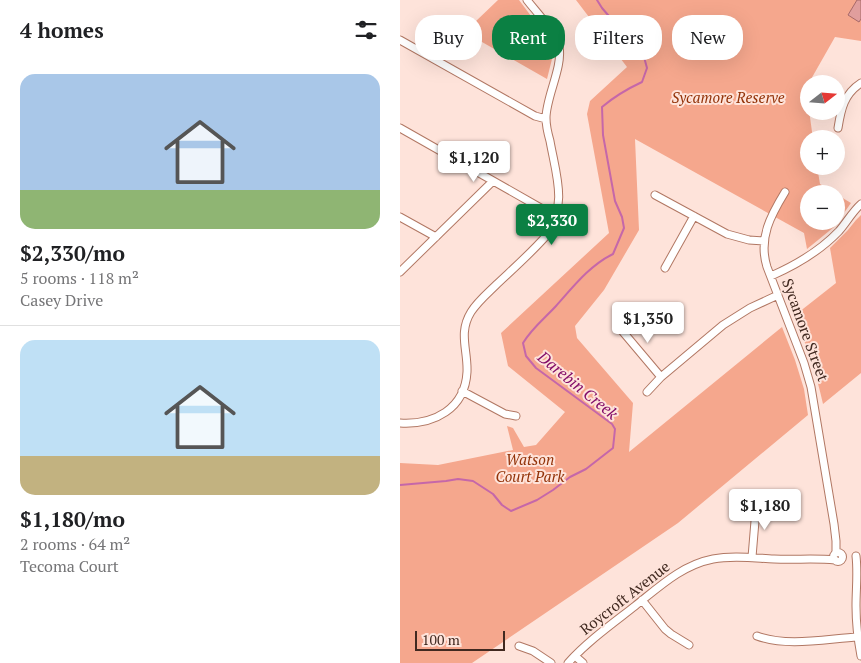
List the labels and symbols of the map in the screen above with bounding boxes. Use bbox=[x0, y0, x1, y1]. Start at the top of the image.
north arrow bbox=[800, 75, 845, 120]
park label: Sycamore Reserve bbox=[671, 87, 785, 107]
pin: $1,120 bbox=[433, 140, 515, 183]
pin: $2,330 bbox=[511, 204, 593, 246]
street label: Sycamore Street bbox=[778, 275, 834, 384]
pin: $1,350 bbox=[607, 302, 689, 344]
water label: Darebin Creek bbox=[532, 345, 623, 424]
park label: Watson Court Park bbox=[495, 449, 565, 486]
pin: $1,180 bbox=[724, 488, 806, 531]
street label: Roycroft Avenue bbox=[575, 556, 673, 639]
scale bar bbox=[415, 628, 505, 651]

